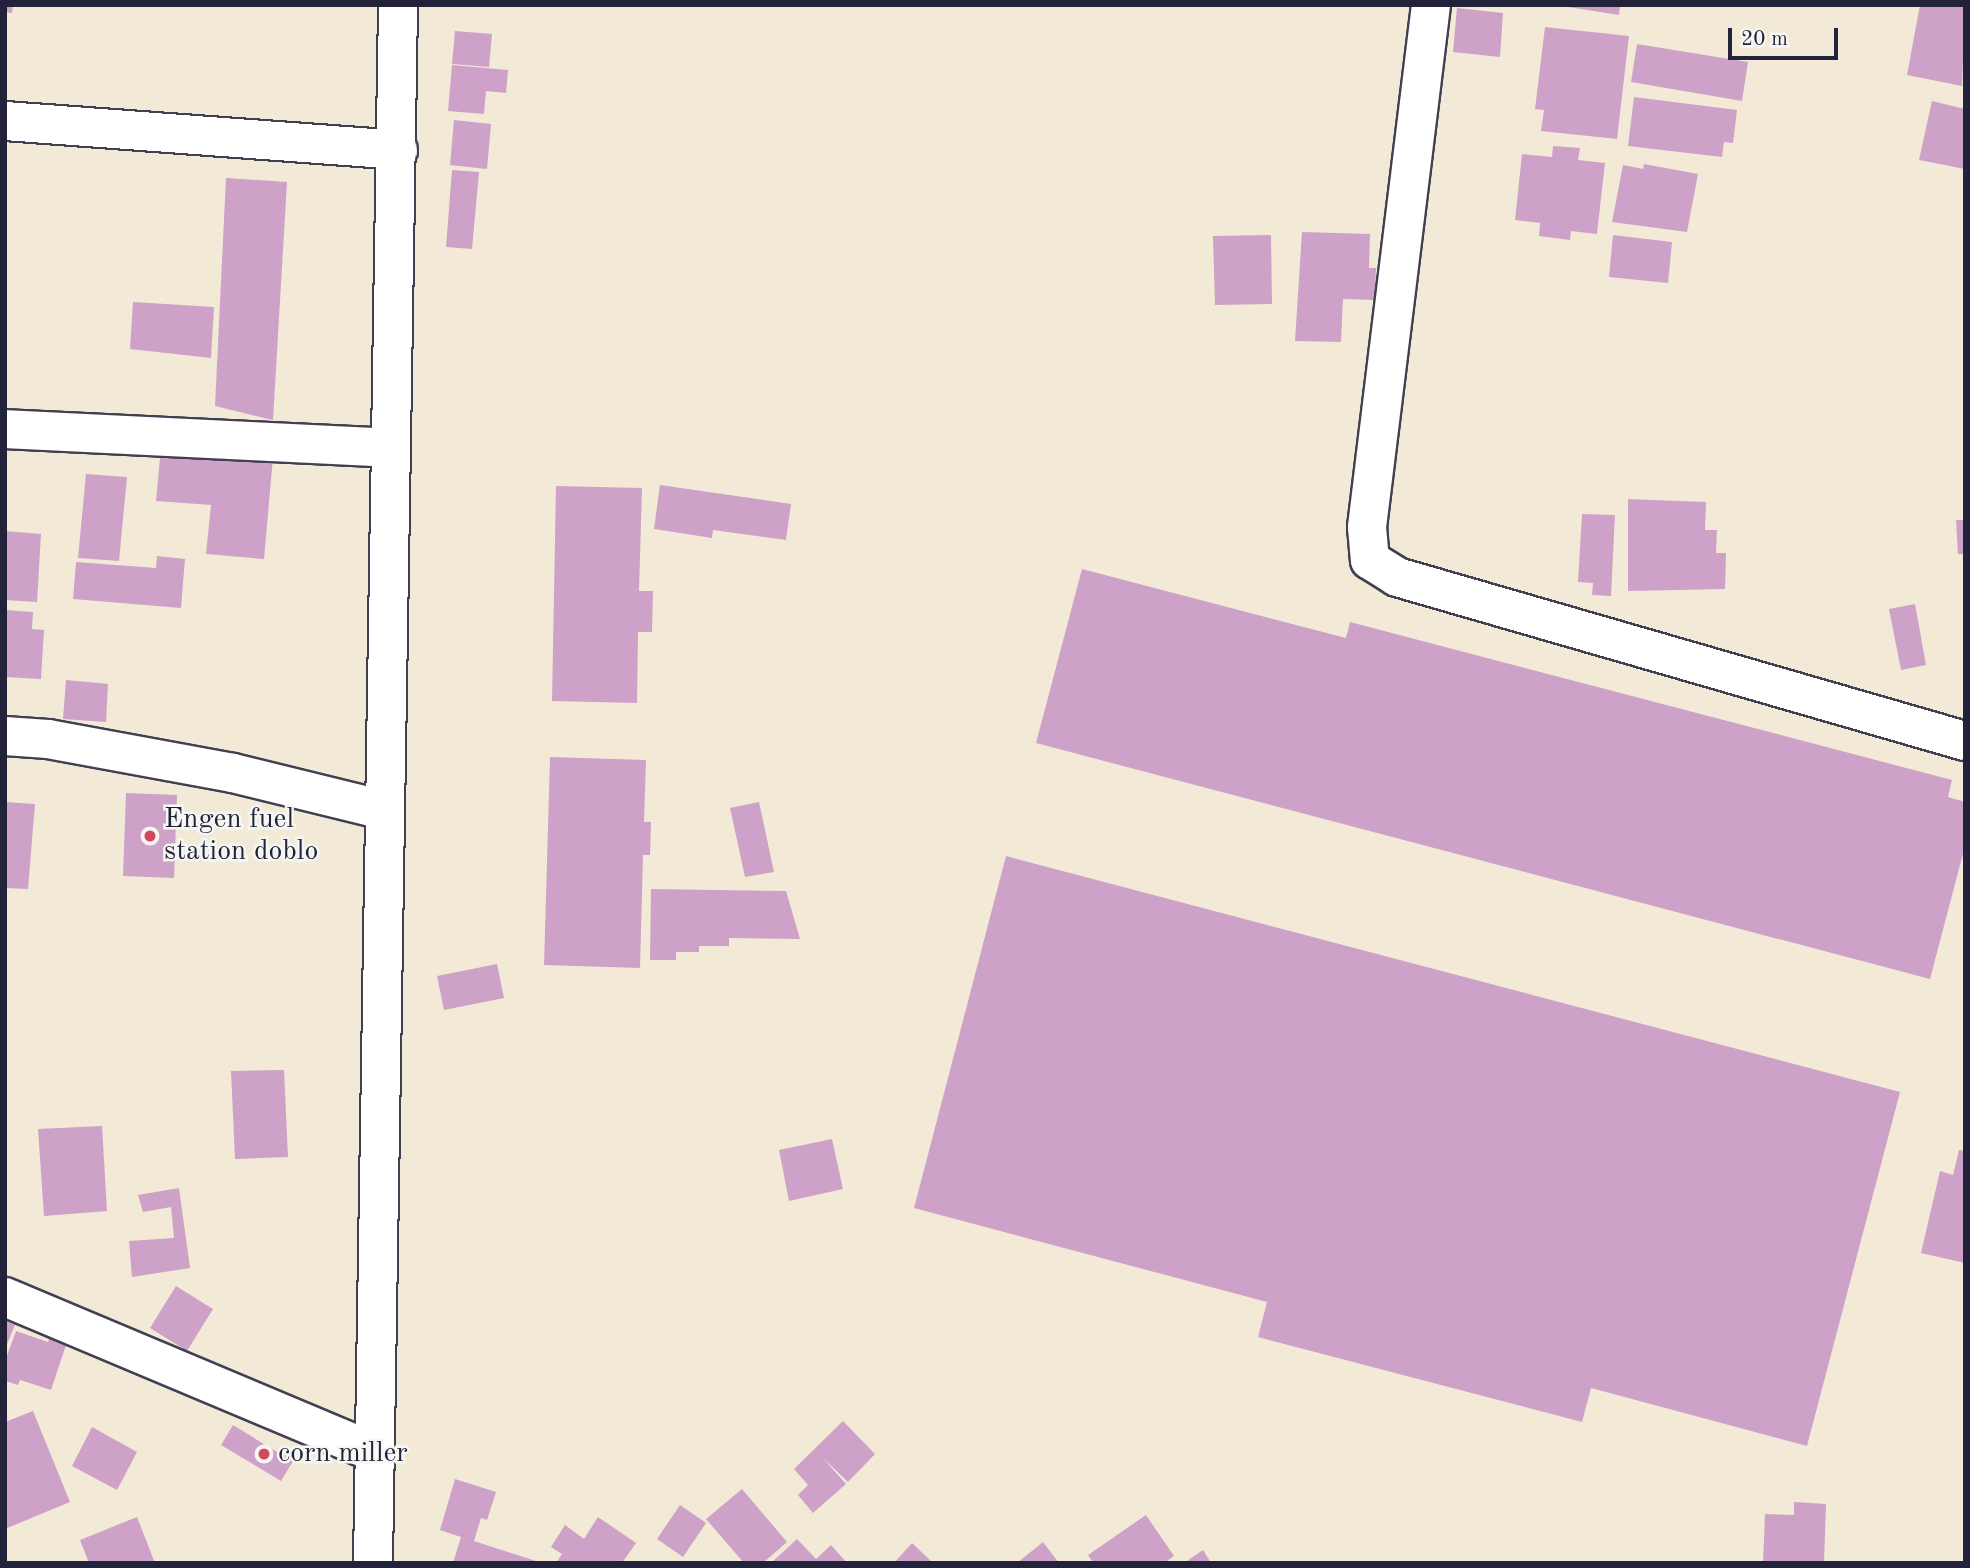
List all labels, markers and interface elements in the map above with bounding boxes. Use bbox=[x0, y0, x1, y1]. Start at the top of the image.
scale bar bbox=[1732, 14, 1842, 58]
text: 20 m bbox=[1741, 29, 1788, 50]
place label: Engen fuel station doblo bbox=[164, 803, 318, 869]
marker: Engen fuel station doblo bbox=[142, 828, 158, 844]
place label: corn miller bbox=[278, 1437, 408, 1471]
marker: corn miller bbox=[256, 1446, 272, 1462]

